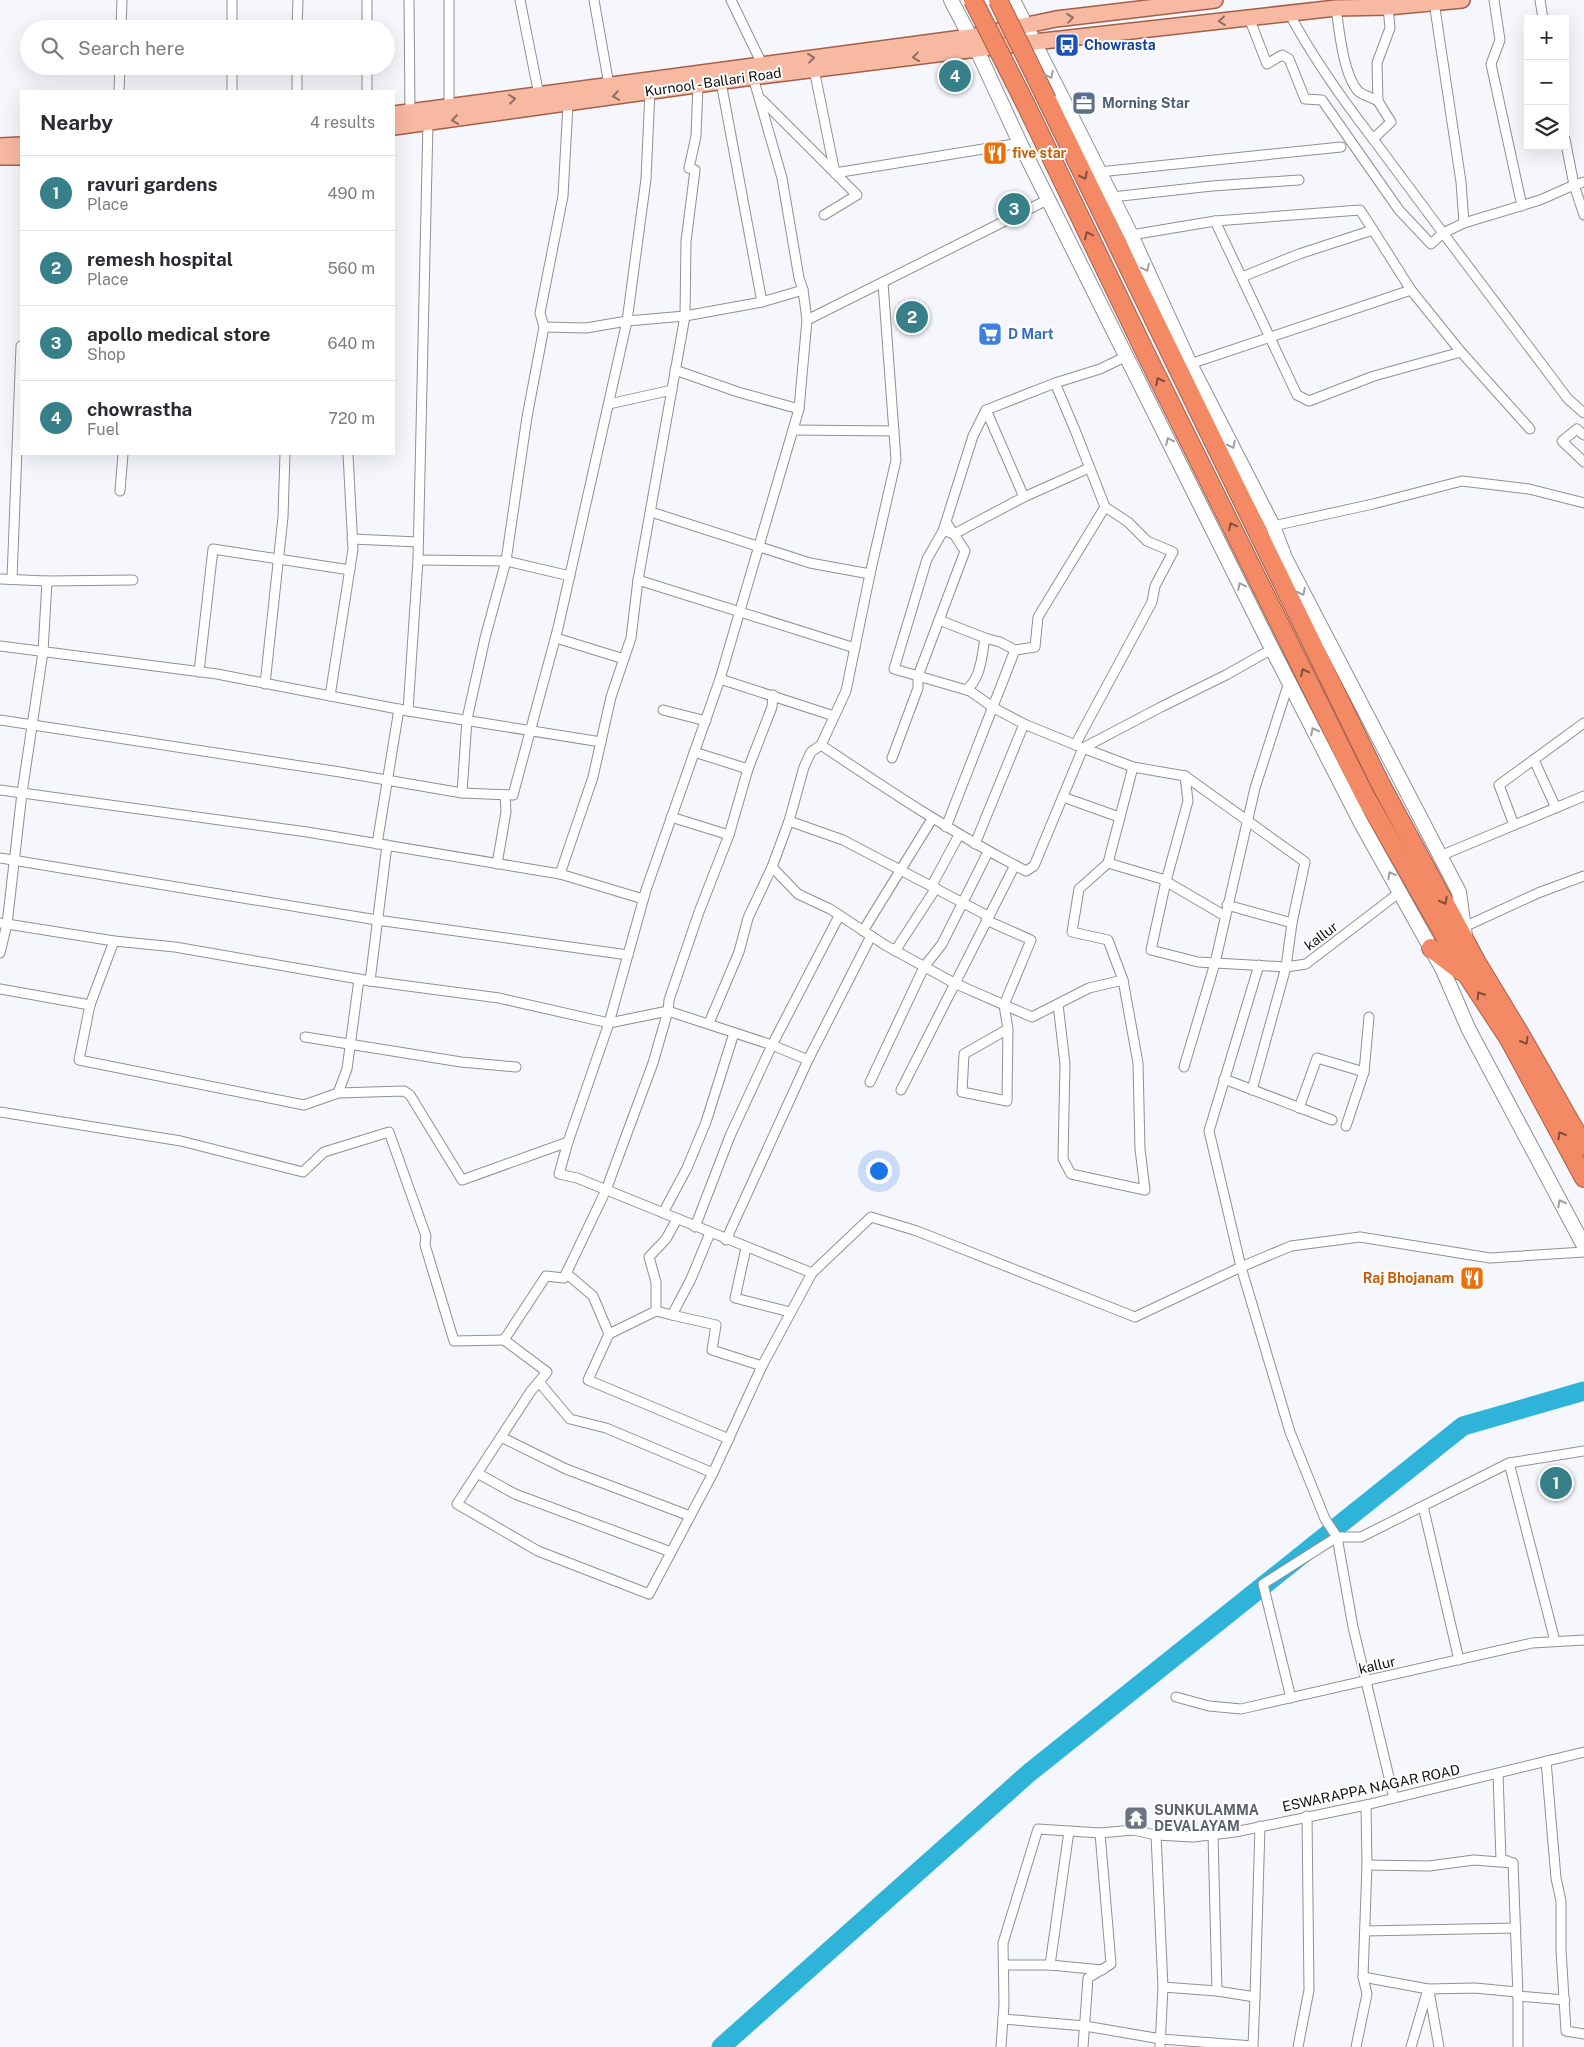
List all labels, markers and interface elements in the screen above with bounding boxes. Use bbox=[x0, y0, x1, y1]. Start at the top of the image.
one-way arrow bbox=[1066, 13, 1074, 24]
one-way arrow bbox=[1217, 15, 1225, 26]
map controls bbox=[1524, 15, 1569, 150]
button: + bbox=[1524, 15, 1569, 60]
search box bbox=[20, 20, 395, 75]
bus stop icon: Chowrasta bbox=[1054, 32, 1080, 58]
icon: search bbox=[38, 34, 66, 62]
text: Search here bbox=[78, 37, 185, 59]
place label: Chowrasta bbox=[1084, 37, 1156, 53]
one-way arrow bbox=[912, 51, 920, 62]
one-way arrow bbox=[807, 53, 815, 64]
pin: 4 bbox=[939, 57, 971, 95]
button: − bbox=[1524, 60, 1569, 105]
street label: Kurnool - Ballari Road bbox=[644, 64, 782, 100]
one-way arrow bbox=[1044, 70, 1054, 79]
office icon: Morning Star bbox=[1071, 90, 1097, 116]
one-way arrow bbox=[612, 91, 620, 101]
one-way arrow bbox=[508, 94, 516, 105]
place label: Morning Star bbox=[1102, 95, 1190, 111]
button: layers bbox=[1524, 105, 1569, 150]
text: Nearby bbox=[40, 110, 113, 135]
text: 4 results bbox=[310, 113, 375, 132]
one-way arrow bbox=[451, 114, 459, 124]
restaurant icon: five star bbox=[982, 140, 1008, 166]
place label: five star bbox=[1012, 145, 1067, 161]
one-way arrow bbox=[1078, 170, 1088, 179]
text: ravuri gardens bbox=[87, 173, 217, 195]
text: 1 bbox=[53, 184, 59, 203]
text: 490 m bbox=[328, 184, 375, 203]
pin: 3 bbox=[998, 190, 1030, 228]
text: Place bbox=[87, 195, 129, 214]
one-way arrow bbox=[1085, 231, 1095, 240]
text: remesh hospital bbox=[87, 248, 233, 270]
text: 2 bbox=[51, 259, 61, 278]
text: 560 m bbox=[327, 259, 375, 278]
one-way arrow bbox=[1140, 262, 1150, 271]
text: Place bbox=[87, 270, 129, 289]
pin: 2 bbox=[896, 298, 928, 336]
supermarket icon: D Mart bbox=[977, 321, 1003, 347]
text: apollo medical store bbox=[87, 323, 271, 345]
place label: D Mart bbox=[1008, 326, 1054, 342]
text: 3 bbox=[51, 334, 61, 353]
text: 640 m bbox=[327, 334, 375, 353]
text: Shop bbox=[87, 345, 126, 364]
one-way arrow bbox=[1155, 377, 1166, 386]
text: chowrastha bbox=[87, 398, 192, 420]
text: 4 bbox=[51, 409, 61, 428]
text: 720 m bbox=[328, 409, 375, 428]
text: Fuel bbox=[87, 420, 120, 439]
one-way arrow bbox=[1165, 437, 1175, 446]
one-way arrow bbox=[1226, 440, 1236, 449]
one-way arrow bbox=[1228, 522, 1238, 531]
one-way arrow bbox=[1237, 582, 1247, 591]
one-way arrow bbox=[1296, 586, 1306, 595]
one-way arrow bbox=[1300, 668, 1310, 677]
one-way arrow bbox=[1310, 727, 1320, 736]
one-way arrow bbox=[1387, 871, 1397, 880]
one-way arrow bbox=[1437, 895, 1447, 904]
street label: kallur bbox=[1301, 918, 1341, 954]
one-way arrow bbox=[1476, 991, 1486, 1000]
one-way arrow bbox=[1518, 1036, 1528, 1045]
one-way arrow bbox=[1557, 1131, 1567, 1140]
your location bbox=[866, 1158, 892, 1184]
one-way arrow bbox=[1557, 1199, 1567, 1208]
restaurant icon: Raj Bhojanam bbox=[1459, 1265, 1485, 1291]
place label: Raj Bhojanam bbox=[1363, 1270, 1454, 1286]
pin: 1 bbox=[1540, 1464, 1572, 1502]
street label: kallur bbox=[1357, 1653, 1397, 1677]
street label: ESWARAPPA NAGAR ROAD bbox=[1281, 1761, 1461, 1815]
place label: SUNKULAMMA DEVALAYAM bbox=[1154, 1802, 1259, 1834]
temple icon: SUNKULAMMA DEVALAYAM bbox=[1123, 1805, 1149, 1831]

